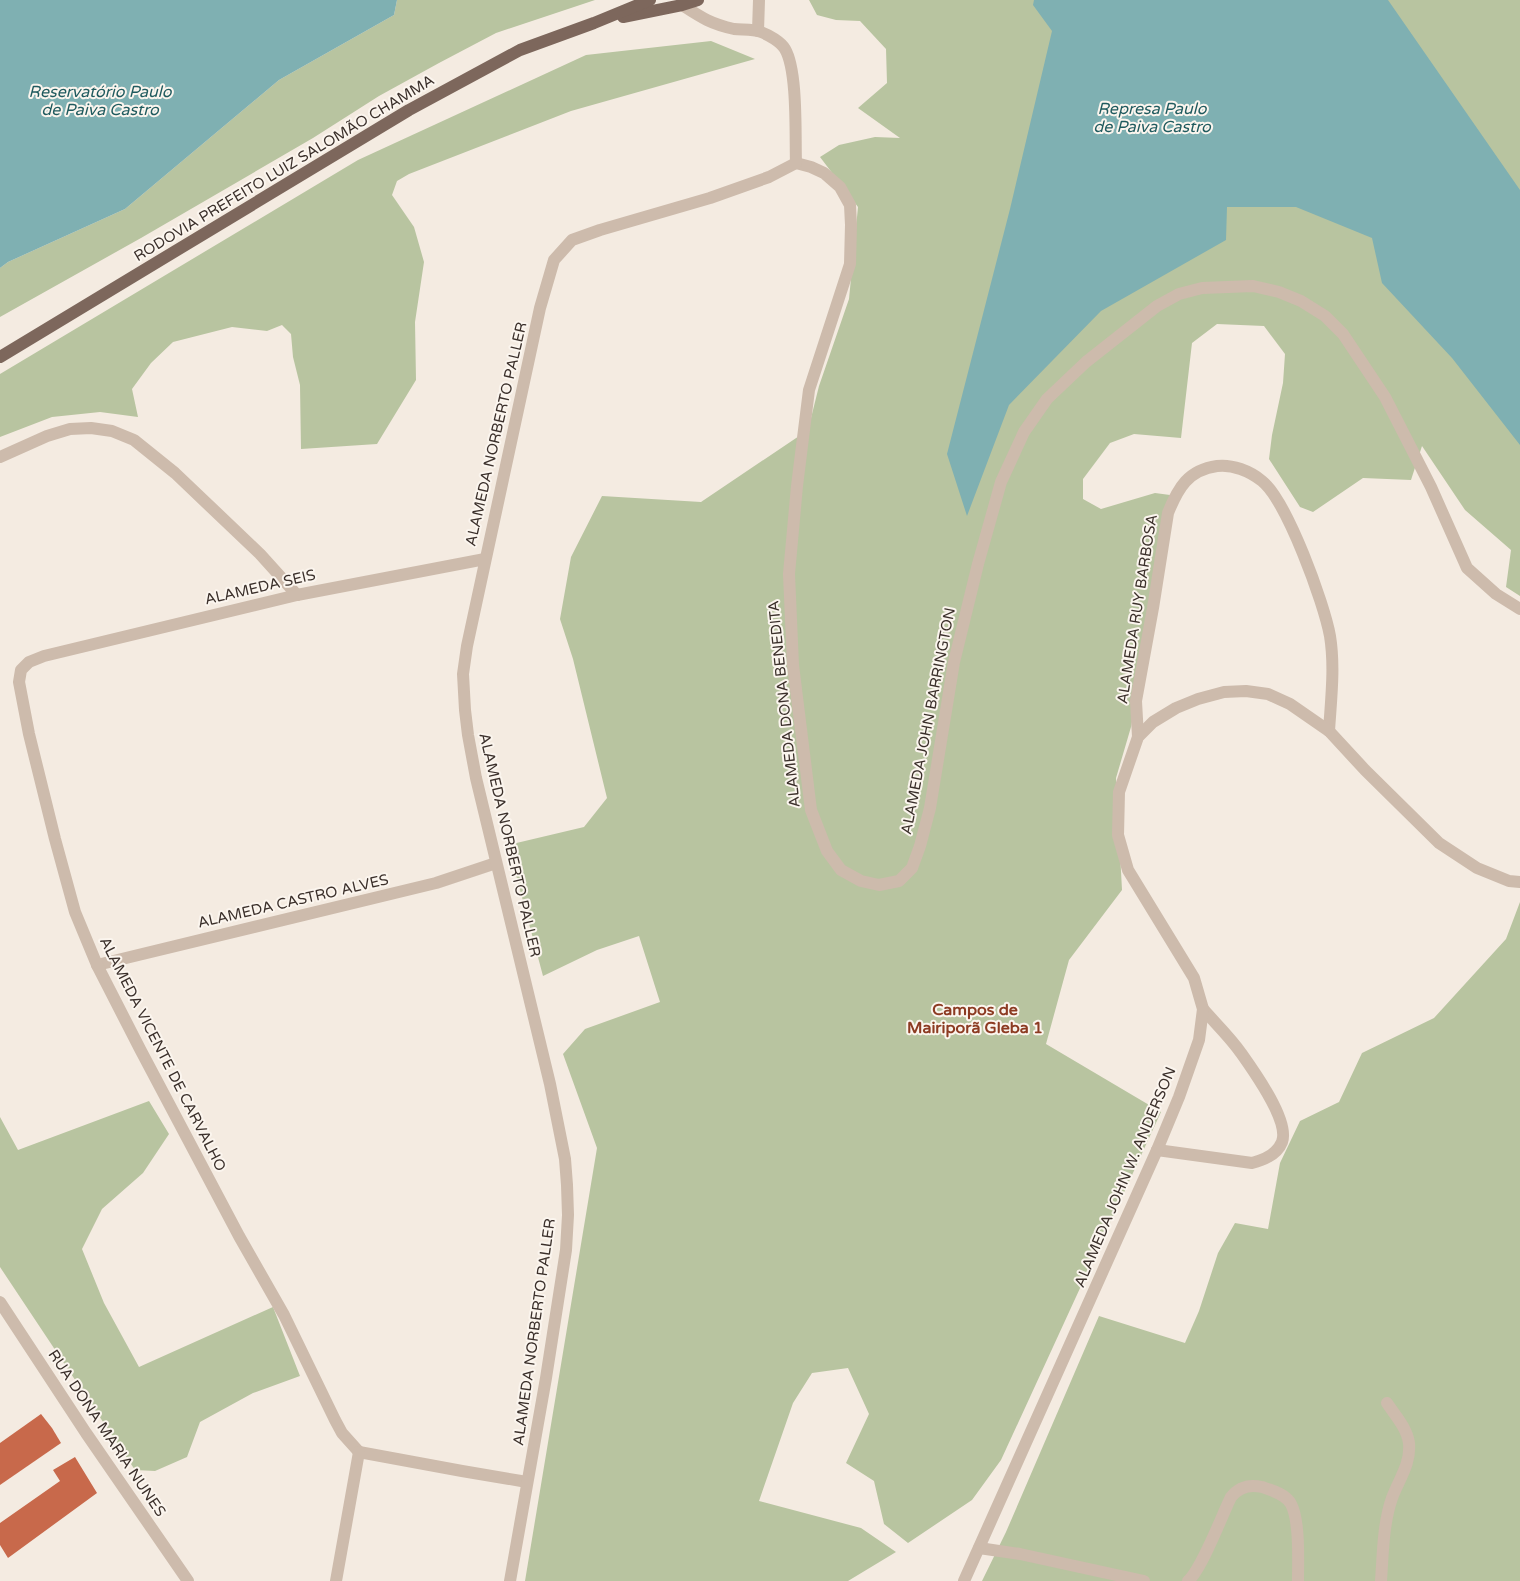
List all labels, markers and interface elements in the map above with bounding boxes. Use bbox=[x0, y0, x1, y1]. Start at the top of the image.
street label: RODOVIA PREFEITO LUIZ SALOMÃO CHAMMA bbox=[130, 71, 438, 265]
water label: Reservatório Paulo de Paiva Castro bbox=[29, 82, 173, 120]
water label: Represa Paulo de Paiva Castro bbox=[1093, 99, 1212, 137]
street label: ALAMEDA NORBERTO PALLER bbox=[461, 320, 531, 548]
street label: ALAMEDA RUY BARBOSA bbox=[1113, 513, 1161, 705]
street label: ALAMEDA SEIS bbox=[203, 565, 317, 609]
street label: ALAMEDA DONA BENEDITA bbox=[764, 600, 804, 808]
street label: ALAMEDA JOHN BARRINGTON bbox=[897, 606, 959, 836]
street label: ALAMEDA NORBERTO PALLER bbox=[475, 731, 545, 959]
street label: ALAMEDA CASTRO ALVES bbox=[196, 870, 390, 932]
street label: ALAMEDA VICENTE DE CARVALHO bbox=[96, 934, 230, 1174]
district label: Campos de Mairiporã Gleba 1 bbox=[907, 1000, 1043, 1038]
street label: ALAMEDA JOHN W. ANDERSON bbox=[1070, 1064, 1180, 1290]
street label: ALAMEDA NORBERTO PALLER bbox=[509, 1217, 559, 1447]
street label: RUA DONA MARIA NUNES bbox=[44, 1346, 170, 1520]

